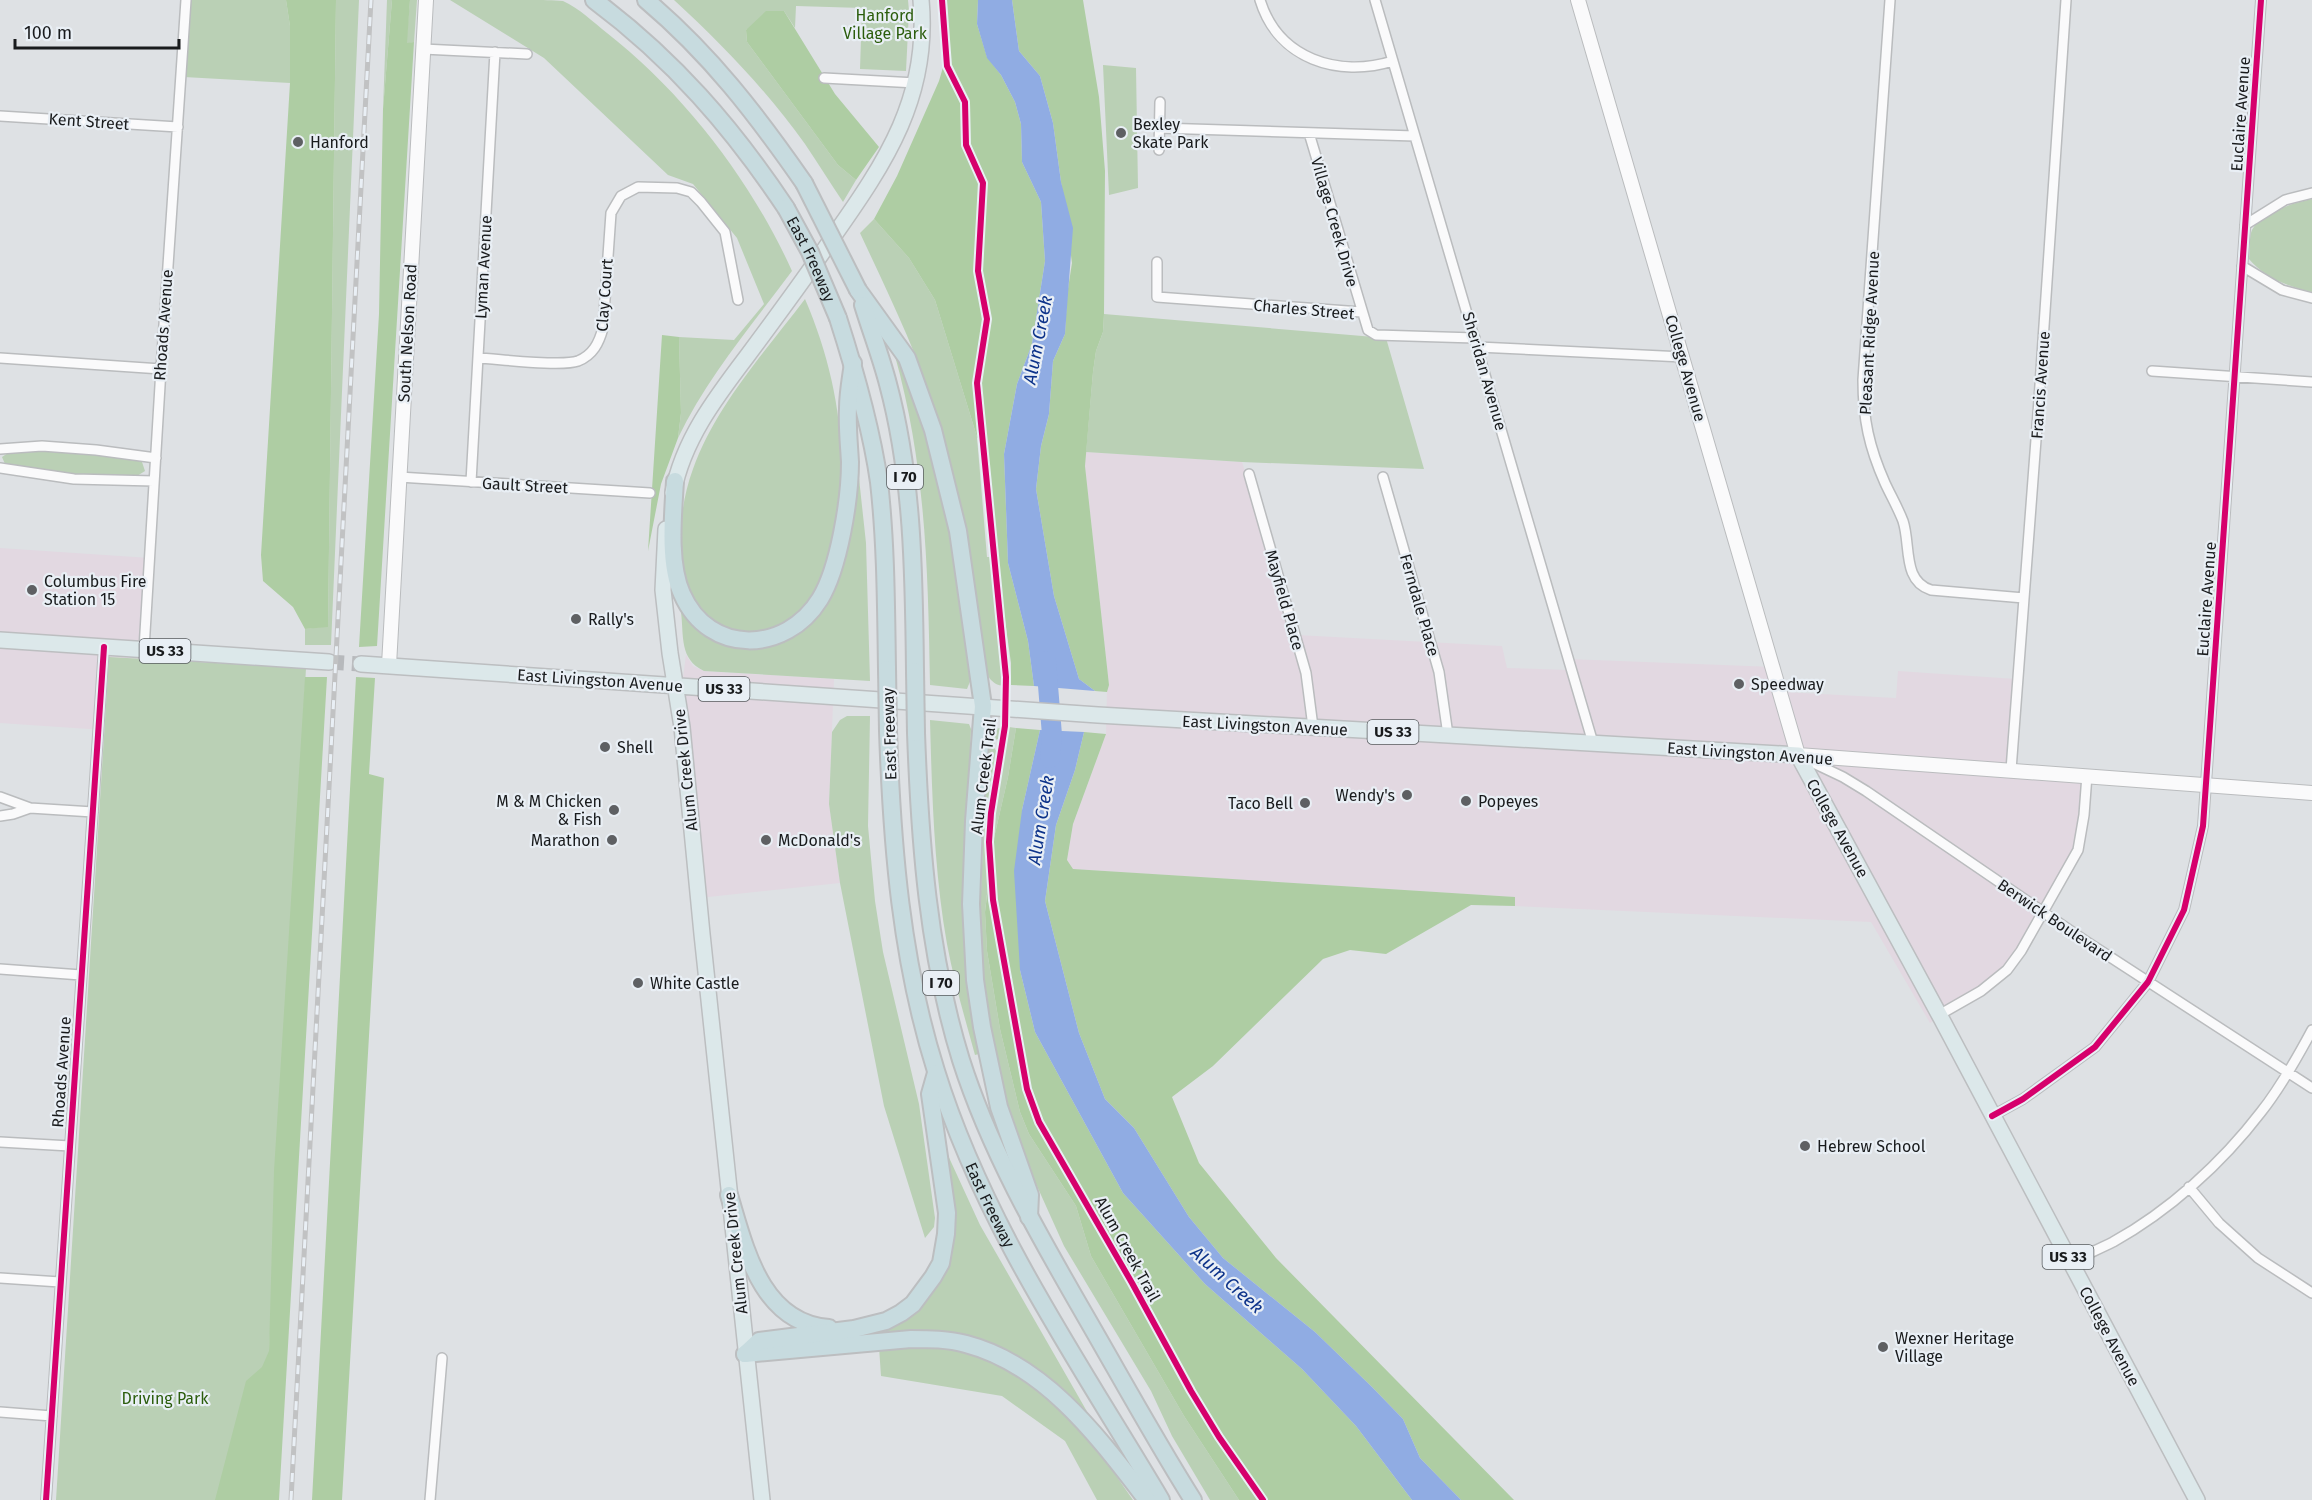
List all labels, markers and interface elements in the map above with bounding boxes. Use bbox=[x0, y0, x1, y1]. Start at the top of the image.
park label: Hanford Village Park bbox=[843, 6, 928, 43]
scale bar bbox=[15, 12, 178, 50]
text: 100 m bbox=[24, 22, 72, 44]
street label: Euclaire Avenue bbox=[2227, 56, 2254, 172]
street label: Kent Street bbox=[48, 109, 130, 134]
place label: Bexley Skate Park bbox=[1133, 115, 1209, 152]
marker: Bexley Skate Park bbox=[1114, 126, 1128, 140]
place label: Hanford bbox=[310, 133, 369, 152]
marker: Hanford bbox=[291, 135, 305, 149]
street label: Village Creek Drive bbox=[1307, 155, 1362, 289]
street label: East Freeway bbox=[782, 213, 839, 305]
street label: Lyman Avenue bbox=[471, 215, 496, 319]
street label: Pleasant Ridge Avenue bbox=[1856, 251, 1883, 415]
street label: Clay Court bbox=[592, 258, 617, 332]
street label: South Nelson Road bbox=[394, 263, 421, 403]
street label: Rhoads Avenue bbox=[150, 269, 177, 381]
water label: Alum Creek bbox=[1018, 294, 1057, 387]
street label: Charles Street bbox=[1253, 296, 1356, 323]
street label: Sheridan Avenue bbox=[1459, 310, 1511, 433]
street label: College Avenue bbox=[1661, 313, 1710, 424]
street label: Francis Avenue bbox=[2027, 331, 2054, 440]
road number: I 70 bbox=[887, 465, 923, 489]
street label: Gault Street bbox=[481, 474, 569, 497]
street label: Euclaire Avenue bbox=[2193, 541, 2220, 657]
street label: Mayfield Place bbox=[1261, 548, 1308, 653]
street label: Ferndale Place bbox=[1396, 552, 1443, 659]
place label: Columbus Fire Station 15 bbox=[44, 572, 146, 609]
marker: Columbus Fire Station 15 bbox=[25, 583, 39, 597]
place label: Rally's bbox=[588, 610, 634, 629]
marker: Rally's bbox=[569, 612, 583, 626]
road number: US 33 bbox=[140, 639, 190, 663]
street label: East Livingston Avenue bbox=[517, 665, 683, 696]
place label: Speedway bbox=[1751, 675, 1824, 694]
road number: US 33 bbox=[698, 677, 750, 701]
marker: Speedway bbox=[1732, 677, 1746, 691]
street label: East Freeway bbox=[878, 687, 901, 781]
street label: Alum Creek Drive bbox=[670, 708, 701, 832]
street label: East Livingston Avenue bbox=[1182, 712, 1348, 739]
street label: Alum Creek Trail bbox=[967, 717, 1000, 835]
road number: US 33 bbox=[1368, 720, 1418, 744]
place label: Shell bbox=[617, 738, 654, 757]
street label: East Livingston Avenue bbox=[1667, 738, 1833, 769]
marker: Shell bbox=[598, 740, 612, 754]
water label: Alum Creek bbox=[1023, 774, 1059, 867]
street label: College Avenue bbox=[1803, 775, 1873, 881]
place label: Wendy's bbox=[1336, 786, 1395, 805]
marker: Wendy's bbox=[1400, 788, 1414, 802]
place label: M & M Chicken & Fish bbox=[496, 792, 602, 829]
place label: Popeyes bbox=[1478, 792, 1538, 811]
place label: Taco Bell bbox=[1228, 794, 1293, 813]
marker: Popeyes bbox=[1459, 794, 1473, 808]
marker: Taco Bell bbox=[1298, 796, 1312, 810]
marker: M & M Chicken & Fish bbox=[607, 803, 621, 817]
place label: Marathon bbox=[531, 831, 600, 850]
place label: McDonald's bbox=[778, 831, 861, 850]
marker: Marathon bbox=[605, 833, 619, 847]
marker: McDonald's bbox=[759, 833, 773, 847]
street label: Berwick Boulevard bbox=[1994, 875, 2116, 966]
road number: I 70 bbox=[923, 971, 959, 995]
place label: White Castle bbox=[650, 974, 739, 993]
marker: White Castle bbox=[631, 976, 645, 990]
street label: Rhoads Avenue bbox=[48, 1016, 75, 1128]
place label: Hebrew School bbox=[1817, 1137, 1926, 1156]
marker: Hebrew School bbox=[1798, 1139, 1812, 1153]
street label: East Freeway bbox=[961, 1159, 1019, 1251]
street label: Alum Creek Drive bbox=[720, 1191, 751, 1315]
street label: Alum Creek Trail bbox=[1091, 1194, 1164, 1305]
water label: Alum Creek bbox=[1185, 1241, 1268, 1318]
road number: US 33 bbox=[2042, 1245, 2094, 1269]
street label: College Avenue bbox=[2075, 1283, 2144, 1389]
place label: Wexner Heritage Village bbox=[1895, 1329, 2014, 1366]
marker: Wexner Heritage Village bbox=[1876, 1340, 1890, 1354]
park label: Driving Park bbox=[122, 1389, 209, 1408]

